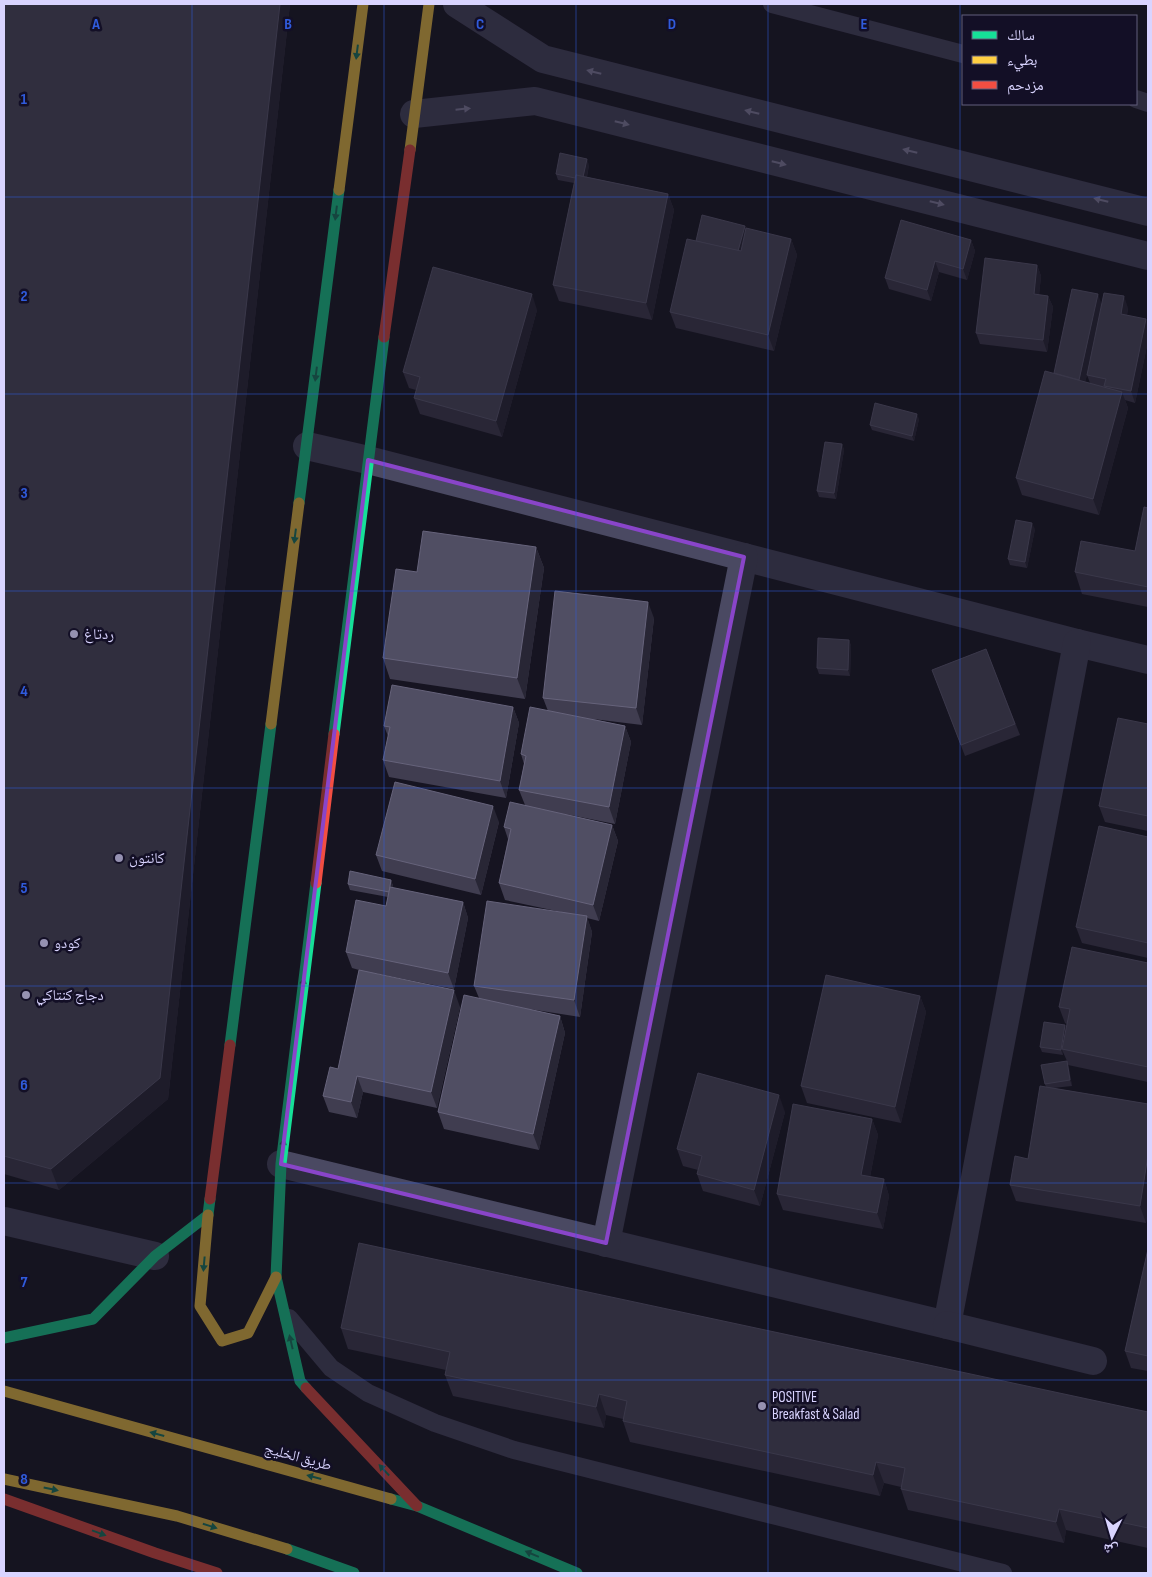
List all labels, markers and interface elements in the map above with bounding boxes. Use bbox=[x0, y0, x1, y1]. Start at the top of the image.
text: A bbox=[91, 15, 100, 34]
text: B bbox=[284, 15, 292, 34]
text: C bbox=[476, 15, 484, 34]
text: D bbox=[668, 15, 676, 34]
text: E bbox=[861, 15, 868, 34]
legend bbox=[962, 15, 1137, 105]
text: سالك bbox=[1007, 26, 1035, 45]
one-way arrow bbox=[353, 44, 361, 60]
text: بطيء bbox=[1007, 51, 1037, 72]
one-way arrow bbox=[587, 68, 602, 76]
text: مزدحم bbox=[1007, 76, 1044, 95]
text: 1 bbox=[21, 90, 28, 109]
one-way arrow bbox=[455, 105, 471, 113]
one-way arrow bbox=[744, 107, 759, 115]
one-way arrow bbox=[614, 119, 629, 127]
one-way arrow bbox=[902, 147, 917, 155]
one-way arrow bbox=[772, 159, 787, 167]
one-way arrow bbox=[1093, 196, 1109, 204]
one-way arrow bbox=[930, 199, 945, 207]
one-way arrow bbox=[332, 206, 340, 222]
text: 2 bbox=[20, 287, 28, 306]
one-way arrow bbox=[312, 367, 320, 383]
text: 3 bbox=[20, 484, 28, 503]
one-way arrow bbox=[291, 528, 299, 544]
place label: ردتاغ bbox=[84, 625, 114, 644]
marker: ردتاغ bbox=[68, 628, 80, 640]
text: 4 bbox=[20, 682, 28, 701]
place label: كانتون bbox=[129, 849, 164, 868]
marker: كانتون bbox=[113, 852, 125, 864]
text: 5 bbox=[20, 879, 28, 898]
place label: كودو bbox=[54, 934, 80, 953]
marker: كودو bbox=[38, 937, 50, 949]
one-way arrow bbox=[299, 976, 307, 992]
place label: دجاج كنتاكي bbox=[36, 986, 104, 1006]
marker: دجاج كنتاكي bbox=[20, 989, 32, 1001]
text: 6 bbox=[20, 1076, 28, 1095]
one-way arrow bbox=[279, 1138, 287, 1154]
one-way arrow bbox=[200, 1256, 208, 1272]
text: 7 bbox=[21, 1273, 28, 1292]
one-way arrow bbox=[287, 1334, 295, 1349]
place label: POSITIVE Breakfast & Salad bbox=[772, 1388, 860, 1424]
marker: POSITIVE Breakfast & Salad bbox=[756, 1400, 768, 1412]
one-way arrow bbox=[149, 1429, 164, 1437]
street label: طريق الخليج bbox=[262, 1439, 334, 1475]
one-way arrow bbox=[378, 1464, 390, 1476]
text: 8 bbox=[20, 1470, 28, 1489]
one-way arrow bbox=[306, 1473, 321, 1481]
one-way arrow bbox=[44, 1485, 59, 1493]
north arrow bbox=[1087, 1512, 1137, 1562]
one-way arrow bbox=[202, 1523, 217, 1531]
one-way arrow bbox=[92, 1529, 107, 1537]
text: ش bbox=[1103, 1540, 1119, 1559]
one-way arrow bbox=[525, 1550, 539, 1558]

